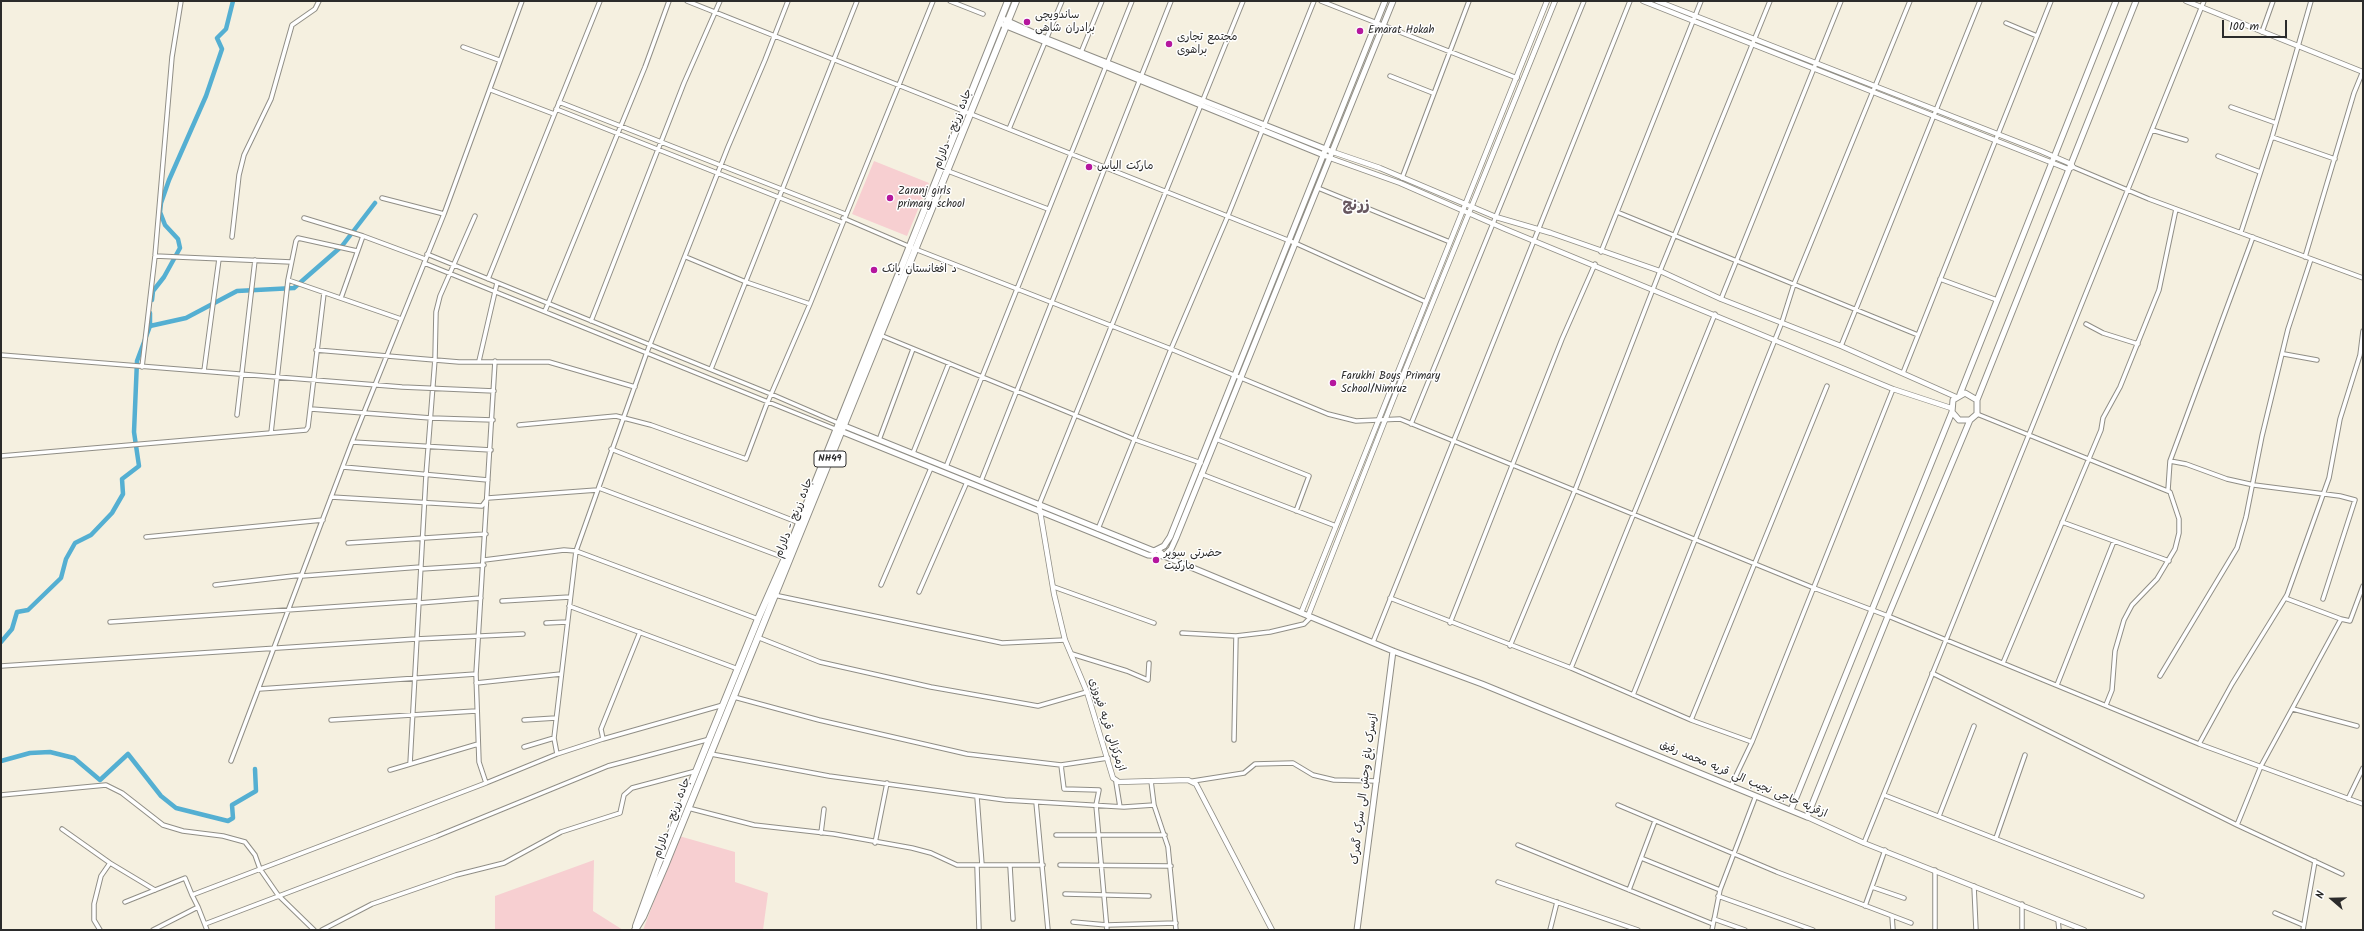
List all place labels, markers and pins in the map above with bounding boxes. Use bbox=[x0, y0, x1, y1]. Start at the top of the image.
place label: ساندویچی برادران شاهی bbox=[1035, 9, 1095, 35]
marker: ساندویچی برادران شاهی bbox=[1022, 17, 1032, 27]
place label: Emarat Hokah bbox=[1368, 24, 1434, 38]
marker: Emarat Hokah bbox=[1355, 26, 1365, 36]
place label: مجتمع تجاری براهوی bbox=[1177, 31, 1237, 57]
marker: مجتمع تجاری براهوی bbox=[1164, 39, 1174, 49]
place label: مارکت الیاس bbox=[1097, 160, 1153, 174]
marker: مارکت الیاس bbox=[1084, 162, 1094, 172]
place label: Zaranj girls primary school bbox=[898, 185, 965, 211]
marker: Zaranj girls primary school bbox=[885, 193, 895, 203]
place label: د افغانستان بانک bbox=[882, 263, 957, 277]
marker: د افغانستان بانک bbox=[869, 265, 879, 275]
place label: Farukhi Boys Primary School/Nimruz bbox=[1341, 370, 1440, 396]
marker: Farukhi Boys Primary School/Nimruz bbox=[1328, 378, 1338, 388]
place label: حضرتی سوپر مارکیت bbox=[1164, 547, 1222, 573]
marker: حضرتی سوپر مارکیت bbox=[1151, 555, 1161, 565]

